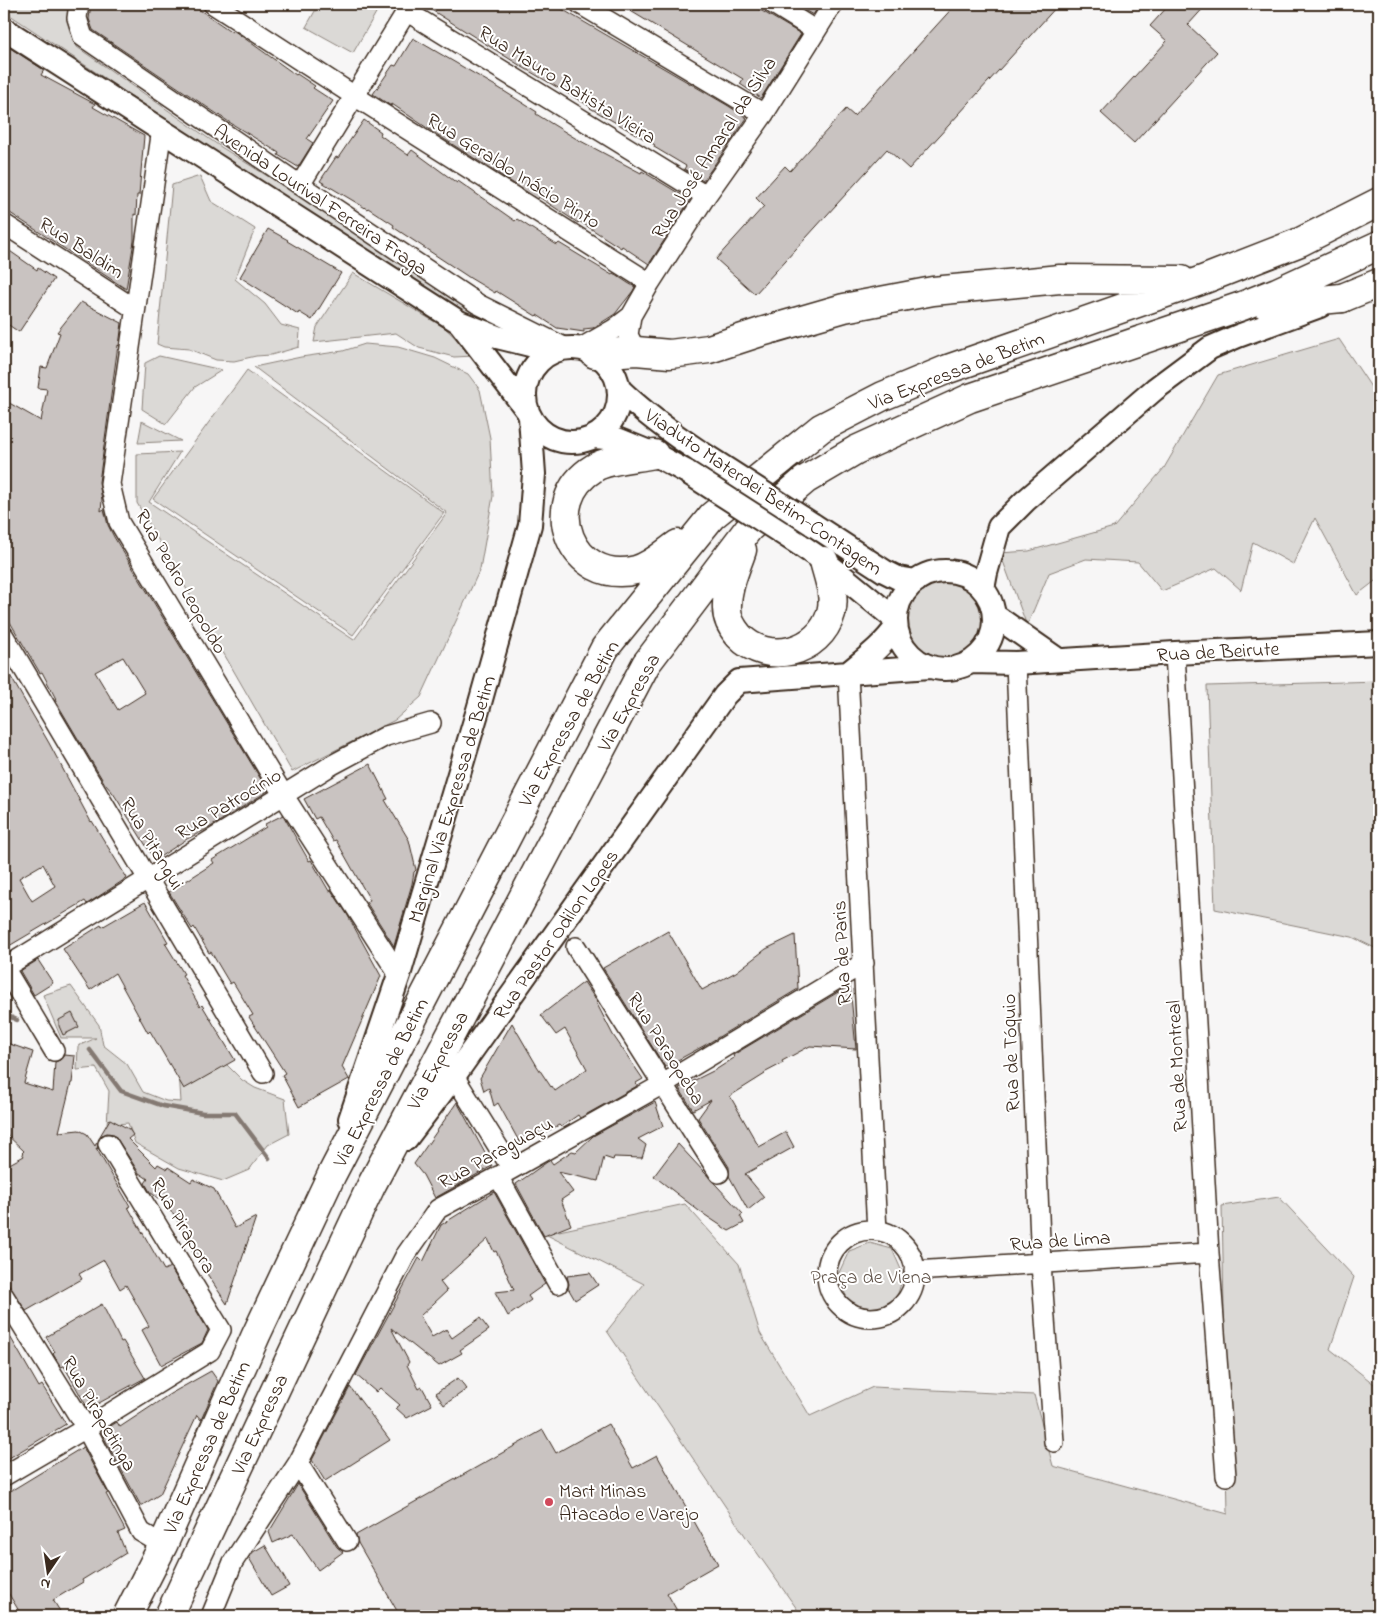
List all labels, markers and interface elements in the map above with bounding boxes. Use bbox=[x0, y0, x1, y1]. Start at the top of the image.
street label: Rua Mauro Batista Vieira bbox=[472, 20, 661, 153]
street label: Rua José Amaral da Silva bbox=[645, 52, 785, 245]
street label: Rua Geraldo Inácio Pinto bbox=[420, 107, 605, 237]
street label: Avenida Lourival Ferreira Fraga bbox=[206, 118, 433, 285]
street label: Rua Baldim bbox=[32, 211, 129, 287]
street label: Via Expressa de Betim bbox=[864, 325, 1049, 420]
street label: Viaduto Materdei Betim-Contagem bbox=[637, 402, 887, 585]
street label: Rua Pedro Leopoldo bbox=[127, 504, 233, 660]
street label: Via Expressa de Betim bbox=[512, 636, 628, 814]
street label: Rua de Beirute bbox=[1156, 636, 1280, 671]
street label: Via Expressa bbox=[591, 649, 669, 758]
street label: Marginal Via Expressa de Betim bbox=[402, 672, 506, 927]
street label: Rua Patrocínio bbox=[171, 762, 288, 848]
street label: Rua Pitangui bbox=[111, 792, 190, 897]
street label: Rua Pastor Odilon Lopes bbox=[487, 844, 627, 1027]
street label: Rua de Paris bbox=[826, 900, 861, 1006]
street label: Rua Paraopeba bbox=[619, 987, 711, 1111]
street label: Via Expressa de Betim bbox=[327, 993, 437, 1174]
street label: Rua de Tóquio bbox=[996, 993, 1029, 1112]
street label: Rua de Montreal bbox=[1161, 999, 1196, 1132]
street label: Via Expressa bbox=[401, 1007, 477, 1117]
street label: Rua Paraguaçu bbox=[433, 1111, 560, 1199]
street label: Rua Pirapora bbox=[142, 1173, 222, 1280]
street label: Rua de Lima bbox=[1009, 1225, 1111, 1260]
park label: Praça de Viena bbox=[811, 1264, 931, 1293]
street label: Rua Pirapetinga bbox=[52, 1351, 143, 1478]
street label: Via Expressa de Betim bbox=[157, 1357, 259, 1540]
street label: Via Expressa bbox=[225, 1370, 297, 1481]
place label: Mart Minas Atacado e Varejo bbox=[559, 1478, 699, 1530]
marker: Mart Minas Atacado e Varejo bbox=[543, 1496, 555, 1508]
north arrow bbox=[22, 1548, 72, 1598]
text: N bbox=[38, 1572, 52, 1594]

